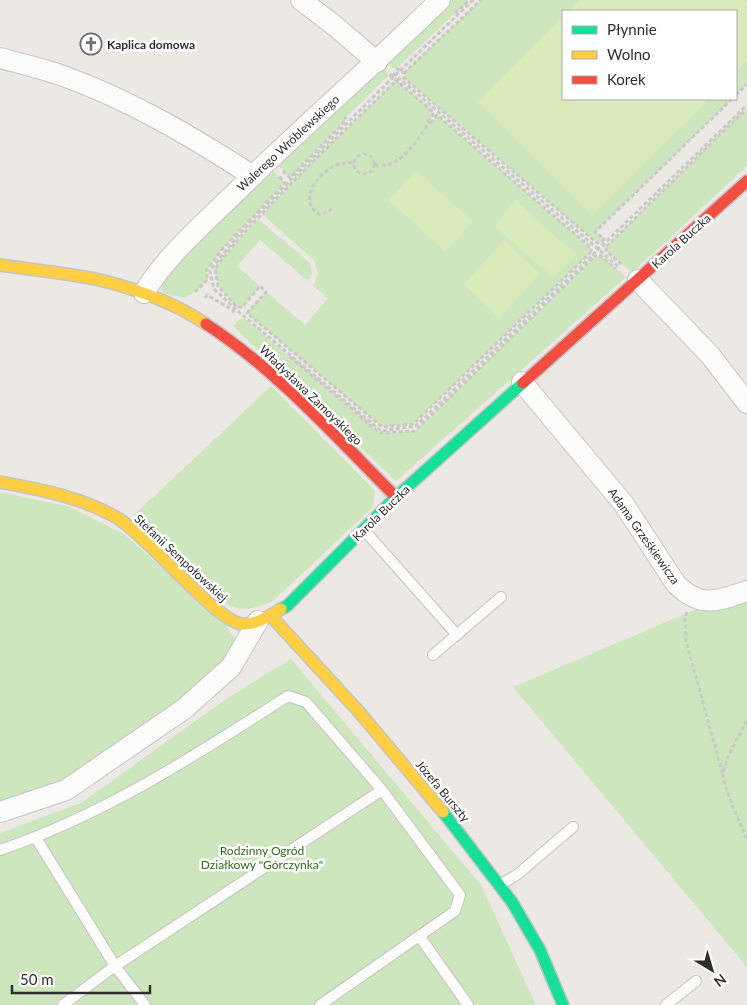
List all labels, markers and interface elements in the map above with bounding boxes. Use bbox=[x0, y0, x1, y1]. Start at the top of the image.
legend bbox=[562, 10, 737, 100]
text: Płynnie bbox=[607, 20, 657, 38]
church icon: Kaplica domowa bbox=[79, 32, 103, 56]
place label: Kaplica domowa bbox=[107, 37, 195, 52]
text: Wolno bbox=[607, 45, 651, 63]
text: Korek bbox=[607, 70, 646, 88]
street label: Walerego Wróblewskiego bbox=[234, 91, 343, 194]
street label: Karola Buczka bbox=[648, 211, 714, 271]
street label: Władysława Zamoyskiego bbox=[256, 342, 366, 448]
street label: Karola Buczka bbox=[349, 482, 413, 544]
street label: Adama Grześkiewicza bbox=[605, 485, 683, 587]
street label: Stefanii Sempołowskiej bbox=[131, 511, 231, 605]
street label: Józefa Burszty bbox=[413, 757, 474, 826]
park label: Rodzinny Ogród Działkowy "Górczynka" bbox=[201, 843, 323, 872]
north arrow bbox=[687, 945, 737, 995]
scale bar bbox=[12, 962, 150, 994]
text: 50 m bbox=[20, 970, 54, 988]
text: N bbox=[711, 971, 730, 991]

